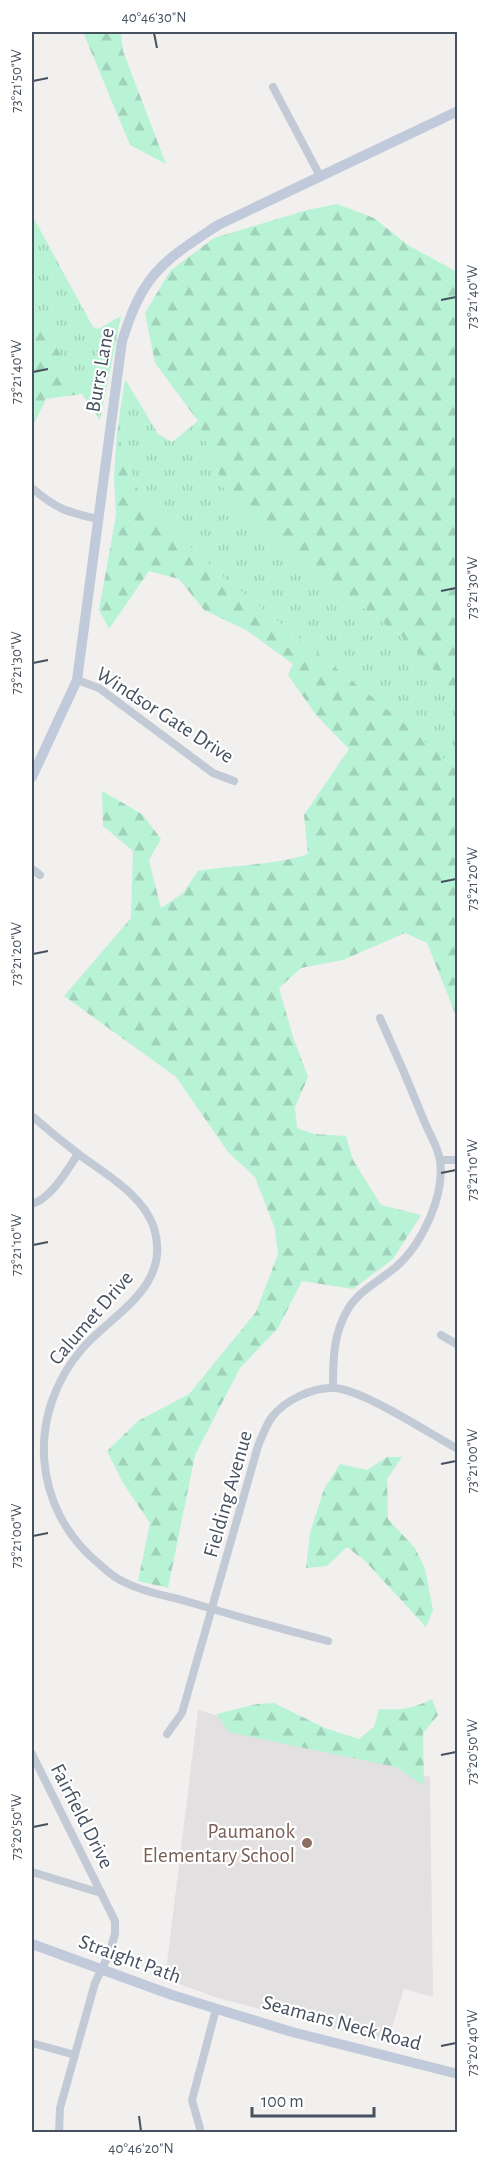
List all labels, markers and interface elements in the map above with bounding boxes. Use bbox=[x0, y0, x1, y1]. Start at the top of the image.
text: 40°46'30"N bbox=[122, 10, 186, 25]
text: 73°21'50"W bbox=[9, 49, 24, 113]
text: 73°21'40"W bbox=[465, 264, 480, 329]
street label: Burrs Lane bbox=[82, 326, 118, 414]
text: 73°21'40"W bbox=[9, 339, 24, 404]
text: 73°21'30"W bbox=[465, 556, 480, 620]
text: 73°21'30"W bbox=[9, 631, 24, 695]
street label: Windsor Gate Drive bbox=[93, 663, 237, 767]
text: 73°21'20"W bbox=[465, 846, 480, 911]
text: 73°21'20"W bbox=[9, 921, 24, 986]
text: 73°21'10"W bbox=[465, 1138, 480, 1201]
text: 73°21'10"W bbox=[9, 1213, 24, 1276]
street label: Calumet Drive bbox=[45, 1267, 137, 1369]
street label: Fielding Avenue bbox=[200, 1428, 256, 1560]
text: 73°21'00"W bbox=[465, 1428, 480, 1493]
text: 73°21'00"W bbox=[9, 1503, 24, 1568]
text: 73°20'50"W bbox=[465, 1718, 480, 1785]
street label: Fairfield Drive bbox=[47, 1760, 117, 1872]
text: 73°20'50"W bbox=[9, 1793, 24, 1860]
place label: Paumanok Elementary School bbox=[143, 1821, 295, 1866]
marker: Paumanok Elementary School bbox=[300, 1836, 314, 1850]
street label: Straight Path bbox=[76, 1931, 184, 1987]
street label: Seamans Neck Road bbox=[260, 1992, 424, 2054]
text: 73°20'40"W bbox=[465, 2009, 480, 2077]
scale bar bbox=[252, 2080, 374, 2118]
text: 100 m bbox=[261, 2093, 304, 2111]
text: 40°46'20"N bbox=[108, 2141, 174, 2156]

